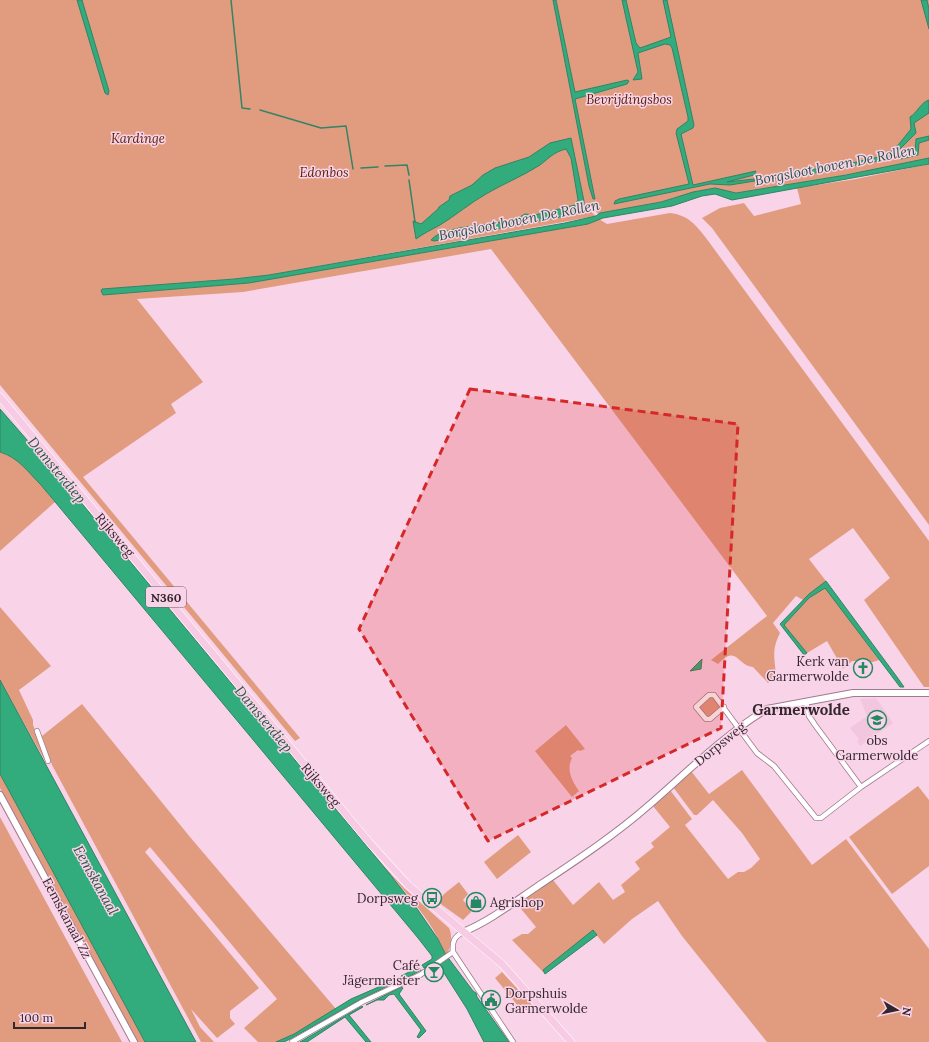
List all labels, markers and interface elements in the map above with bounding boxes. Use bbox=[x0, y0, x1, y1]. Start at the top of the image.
park label: Bevrijdingsbos bbox=[586, 91, 672, 108]
park label: Kardinge bbox=[111, 130, 165, 147]
water label: Borgsloot boven De Rollen bbox=[753, 140, 917, 189]
park label: Edonbos bbox=[299, 164, 349, 181]
water label: Borgsloot boven De Rollen bbox=[437, 195, 601, 244]
water label: Damsterdiep bbox=[24, 433, 90, 507]
street label: Rijksweg bbox=[92, 509, 139, 561]
road number: N360 bbox=[146, 587, 186, 607]
place label: Kerk van Garmerwolde bbox=[766, 653, 849, 685]
church icon: Kerk van Garmerwolde bbox=[852, 657, 874, 679]
water label: Damsterdiep bbox=[231, 682, 297, 756]
district label: Garmerwolde bbox=[752, 700, 850, 719]
school or university icon: obs Garmerwolde bbox=[866, 709, 888, 731]
street label: Dorpsweg bbox=[691, 718, 750, 770]
place label: obs Garmerwolde bbox=[836, 732, 918, 764]
street label: Rijksweg bbox=[298, 759, 345, 811]
water label: Eemskanaal bbox=[70, 842, 122, 918]
street label: Eemskanaal Zz bbox=[39, 875, 96, 962]
bus stop icon: Dorpsweg bbox=[421, 887, 443, 909]
place label: Dorpsweg bbox=[357, 890, 419, 907]
shop icon: Agrishop bbox=[465, 891, 487, 913]
place label: Agrishop bbox=[489, 894, 544, 911]
place label: Café Jägermeister bbox=[342, 957, 420, 989]
bar icon: Café Jägermeister bbox=[423, 961, 445, 983]
place label: Dorpshuis Garmerwolde bbox=[505, 985, 588, 1017]
public building icon: Dorpshuis Garmerwolde bbox=[480, 989, 502, 1011]
north arrow bbox=[877, 990, 917, 1030]
scale bar bbox=[14, 1004, 85, 1030]
text: N bbox=[899, 1006, 914, 1017]
text: 100 m bbox=[20, 1010, 53, 1025]

